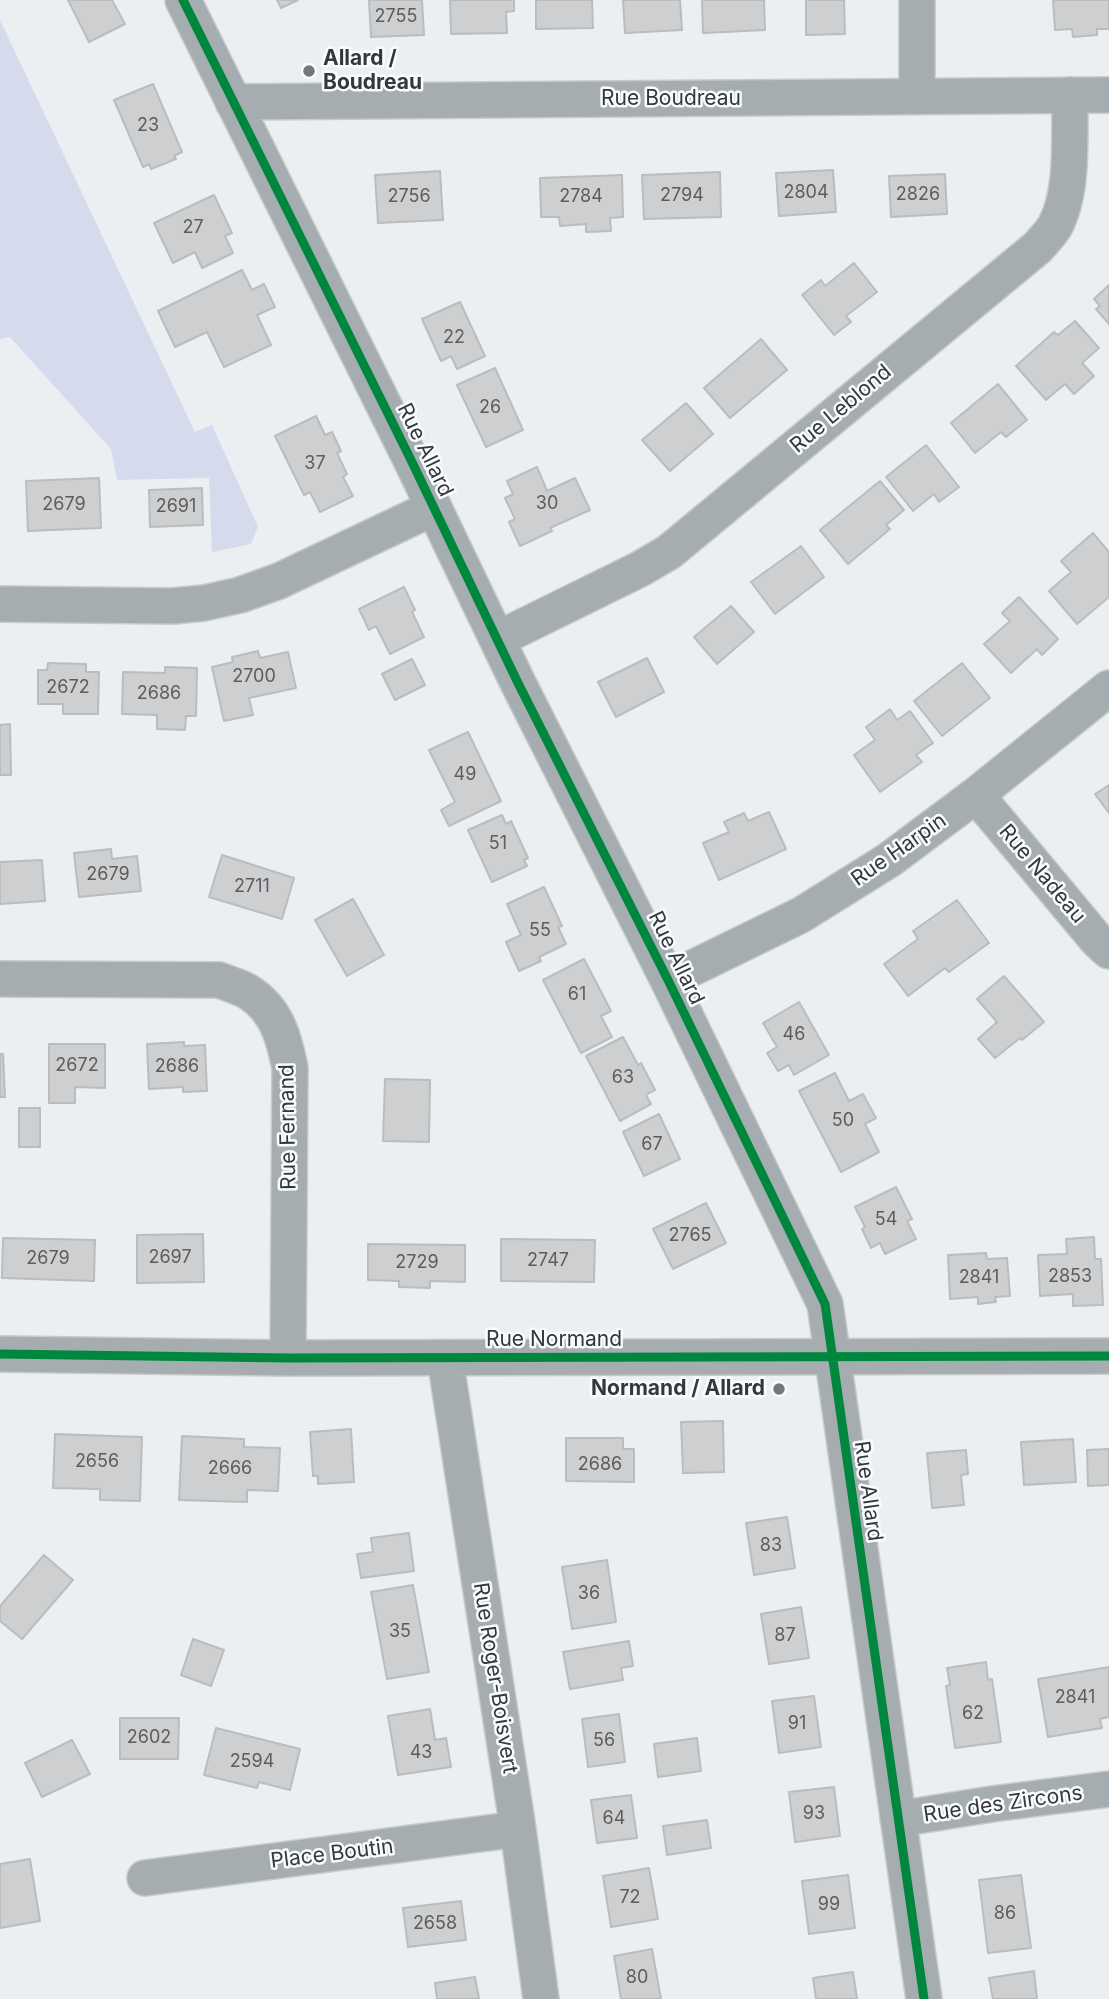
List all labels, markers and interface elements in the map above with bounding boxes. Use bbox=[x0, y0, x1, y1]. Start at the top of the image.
house number: 2755 bbox=[375, 6, 417, 28]
place label: Allard / Boudreau bbox=[323, 46, 422, 96]
marker: Allard / Boudreau bbox=[301, 63, 317, 79]
street label: Rue Boudreau bbox=[601, 86, 741, 112]
house number: 23 bbox=[137, 115, 159, 137]
house number: 2804 bbox=[783, 182, 829, 204]
house number: 2826 bbox=[896, 184, 940, 206]
house number: 2794 bbox=[660, 185, 704, 207]
house number: 2756 bbox=[387, 186, 431, 208]
house number: 2784 bbox=[559, 186, 603, 208]
house number: 27 bbox=[182, 217, 204, 239]
house number: 22 bbox=[443, 327, 465, 349]
street label: Rue Leblond bbox=[785, 359, 897, 459]
house number: 26 bbox=[479, 397, 501, 419]
street label: Rue Allard bbox=[392, 399, 458, 501]
house number: 37 bbox=[304, 453, 326, 475]
house number: 30 bbox=[536, 493, 558, 515]
house number: 2679 bbox=[42, 494, 86, 516]
house number: 2691 bbox=[156, 496, 196, 518]
house number: 2700 bbox=[232, 666, 276, 688]
house number: 2672 bbox=[46, 677, 90, 699]
house number: 2686 bbox=[137, 683, 181, 705]
house number: 49 bbox=[454, 764, 476, 786]
street label: Rue Harpin bbox=[847, 808, 951, 892]
street label: Rue Nadeau bbox=[993, 819, 1091, 929]
house number: 51 bbox=[489, 833, 507, 855]
house number: 2679 bbox=[86, 864, 130, 886]
house number: 2711 bbox=[234, 876, 270, 898]
street label: Rue Allard bbox=[643, 907, 709, 1009]
house number: 55 bbox=[529, 920, 551, 942]
house number: 61 bbox=[568, 984, 586, 1006]
house number: 46 bbox=[783, 1024, 805, 1046]
house number: 2672 bbox=[55, 1055, 99, 1077]
house number: 2686 bbox=[155, 1056, 199, 1078]
street label: Rue Fernand bbox=[274, 1064, 302, 1190]
house number: 63 bbox=[612, 1067, 634, 1089]
house number: 50 bbox=[832, 1110, 854, 1132]
house number: 67 bbox=[641, 1134, 663, 1156]
house number: 54 bbox=[875, 1209, 897, 1231]
house number: 2765 bbox=[669, 1225, 711, 1247]
house number: 2697 bbox=[148, 1247, 192, 1269]
house number: 2679 bbox=[26, 1248, 70, 1270]
house number: 2747 bbox=[527, 1250, 569, 1272]
house number: 2729 bbox=[395, 1252, 439, 1274]
house number: 2853 bbox=[1048, 1266, 1092, 1288]
house number: 2841 bbox=[959, 1267, 999, 1289]
street label: Rue Normand bbox=[486, 1327, 622, 1353]
place label: Normand / Allard bbox=[591, 1376, 765, 1402]
marker: Normand / Allard bbox=[771, 1381, 787, 1397]
street label: Rue Allard bbox=[848, 1439, 888, 1543]
house number: 2656 bbox=[75, 1451, 119, 1473]
house number: 2686 bbox=[578, 1454, 622, 1476]
house number: 2666 bbox=[208, 1458, 252, 1480]
house number: 83 bbox=[760, 1535, 782, 1557]
street label: Rue Roger-Boisvert bbox=[467, 1581, 523, 1775]
house number: 36 bbox=[578, 1583, 600, 1605]
house number: 35 bbox=[389, 1621, 411, 1643]
house number: 87 bbox=[774, 1625, 796, 1647]
house number: 2841 bbox=[1055, 1687, 1095, 1709]
house number: 62 bbox=[962, 1703, 984, 1725]
house number: 91 bbox=[788, 1713, 806, 1735]
house number: 2602 bbox=[127, 1727, 171, 1749]
house number: 56 bbox=[593, 1730, 615, 1752]
house number: 43 bbox=[410, 1742, 432, 1764]
house number: 2594 bbox=[230, 1751, 274, 1773]
street label: Rue des Zircons bbox=[922, 1780, 1084, 1828]
house number: 93 bbox=[803, 1803, 825, 1825]
house number: 64 bbox=[603, 1808, 625, 1830]
street label: Place Boutin bbox=[269, 1834, 395, 1874]
house number: 72 bbox=[619, 1887, 641, 1909]
house number: 99 bbox=[818, 1894, 840, 1916]
house number: 86 bbox=[994, 1903, 1016, 1925]
house number: 2658 bbox=[413, 1913, 457, 1935]
house number: 80 bbox=[626, 1967, 648, 1989]

